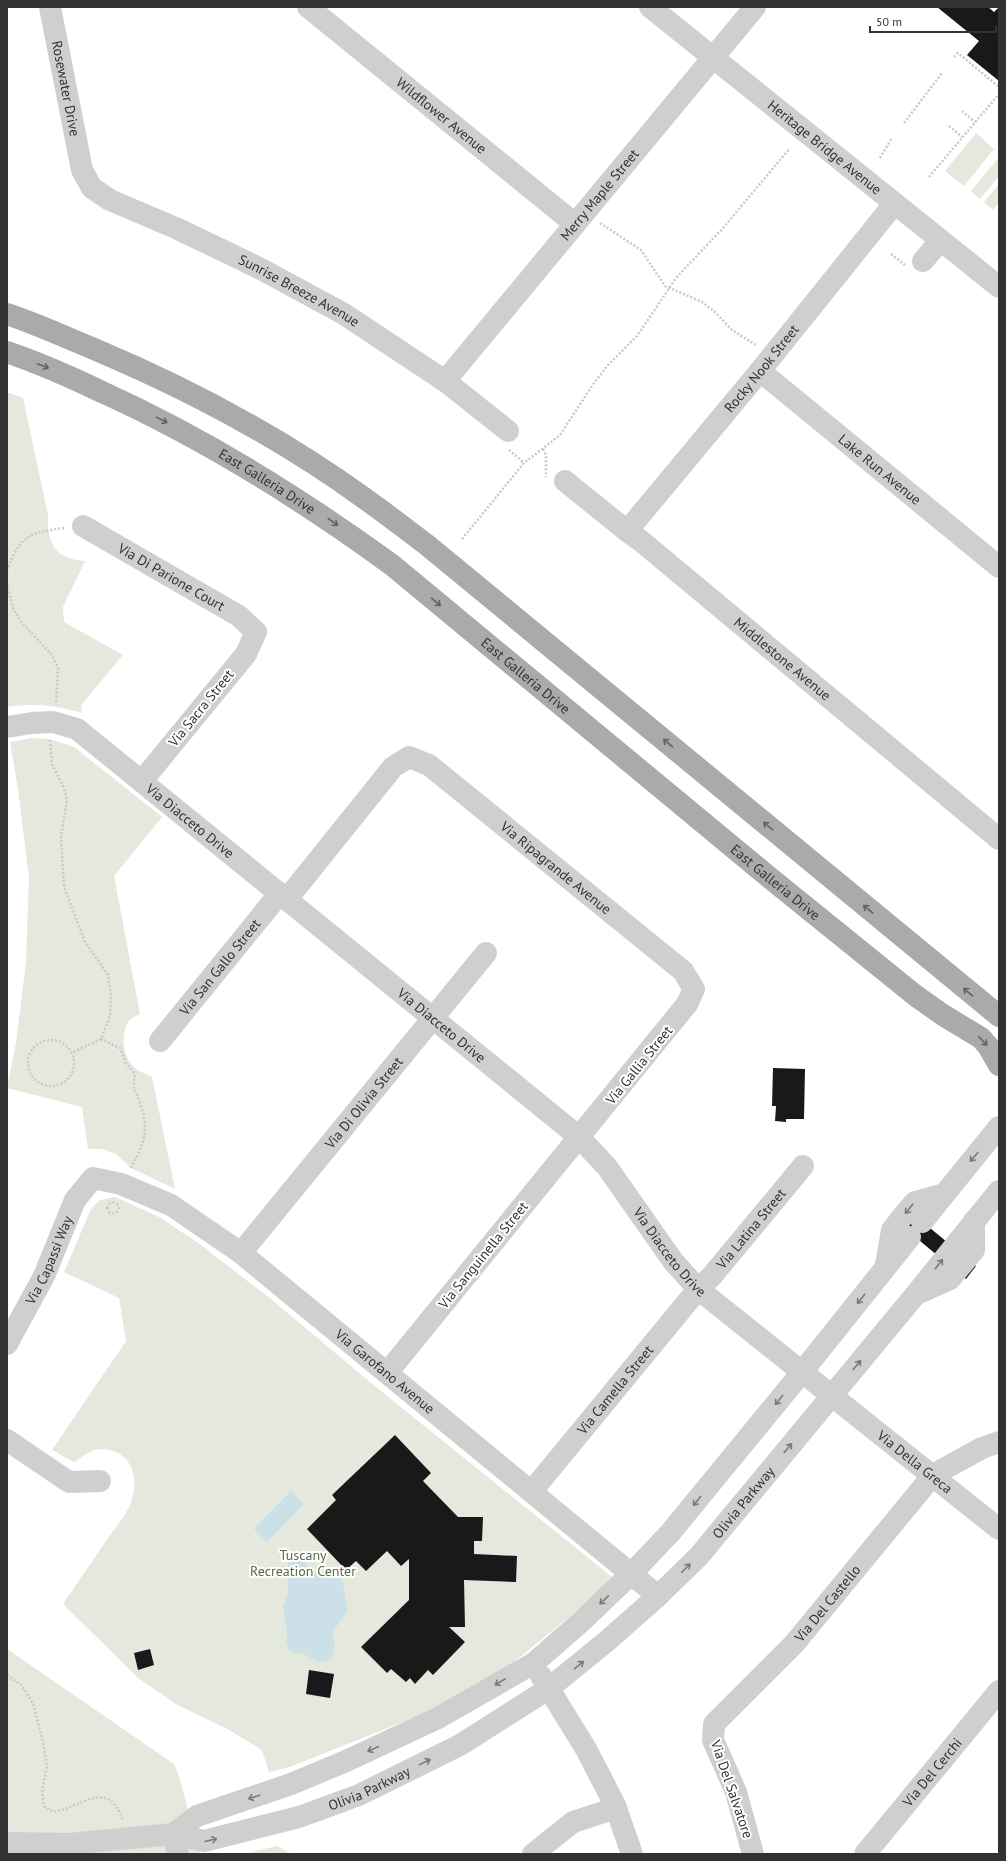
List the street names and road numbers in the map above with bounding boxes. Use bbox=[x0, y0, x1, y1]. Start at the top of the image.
street label: Rosewater Drive bbox=[48, 39, 84, 138]
street label: Wildflower Avenue bbox=[392, 73, 490, 158]
street label: Heritage Bridge Avenue bbox=[764, 96, 885, 198]
street label: Merry Maple Street bbox=[556, 145, 643, 244]
street label: Sunrise Breeze Avenue bbox=[236, 250, 363, 331]
street label: Rocky Nook Street bbox=[720, 321, 803, 416]
street label: Lake Run Avenue bbox=[835, 430, 925, 509]
street label: East Galleria Drive bbox=[216, 445, 319, 518]
street label: Via Di Parione Court bbox=[114, 539, 228, 615]
street label: Middlestone Avenue bbox=[730, 613, 835, 704]
street label: East Galleria Drive bbox=[477, 634, 574, 718]
street label: Via Sacra Street bbox=[164, 666, 238, 751]
street label: Via Diacceto Drive bbox=[141, 779, 238, 862]
street label: Via Ripagrande Avenue bbox=[496, 817, 615, 918]
street label: East Galleria Drive bbox=[727, 840, 824, 924]
street label: Via San Gallo Street bbox=[175, 915, 264, 1020]
street label: Via Diacceto Drive bbox=[393, 983, 489, 1066]
street label: Via Gallia Street bbox=[601, 1022, 676, 1109]
street label: Via Di Olivia Street bbox=[320, 1053, 407, 1153]
street label: Via Latina Street bbox=[712, 1185, 790, 1273]
street label: Via Sanguinella Street bbox=[434, 1198, 532, 1313]
street label: Via Diacceto Drive bbox=[629, 1203, 710, 1301]
street label: Via Capassi Way bbox=[21, 1213, 77, 1308]
street label: Via Garofano Avenue bbox=[331, 1324, 438, 1418]
street label: Via Camella Street bbox=[573, 1341, 657, 1439]
street label: Via Della Greca bbox=[873, 1426, 956, 1497]
street label: Olivia Parkway bbox=[708, 1462, 779, 1542]
street label: Via Del Castello bbox=[790, 1561, 864, 1646]
street label: Via Del Cerchi bbox=[898, 1734, 966, 1811]
street label: Via Del Salvatore bbox=[706, 1737, 757, 1840]
street label: Olivia Parkway bbox=[326, 1762, 414, 1815]

